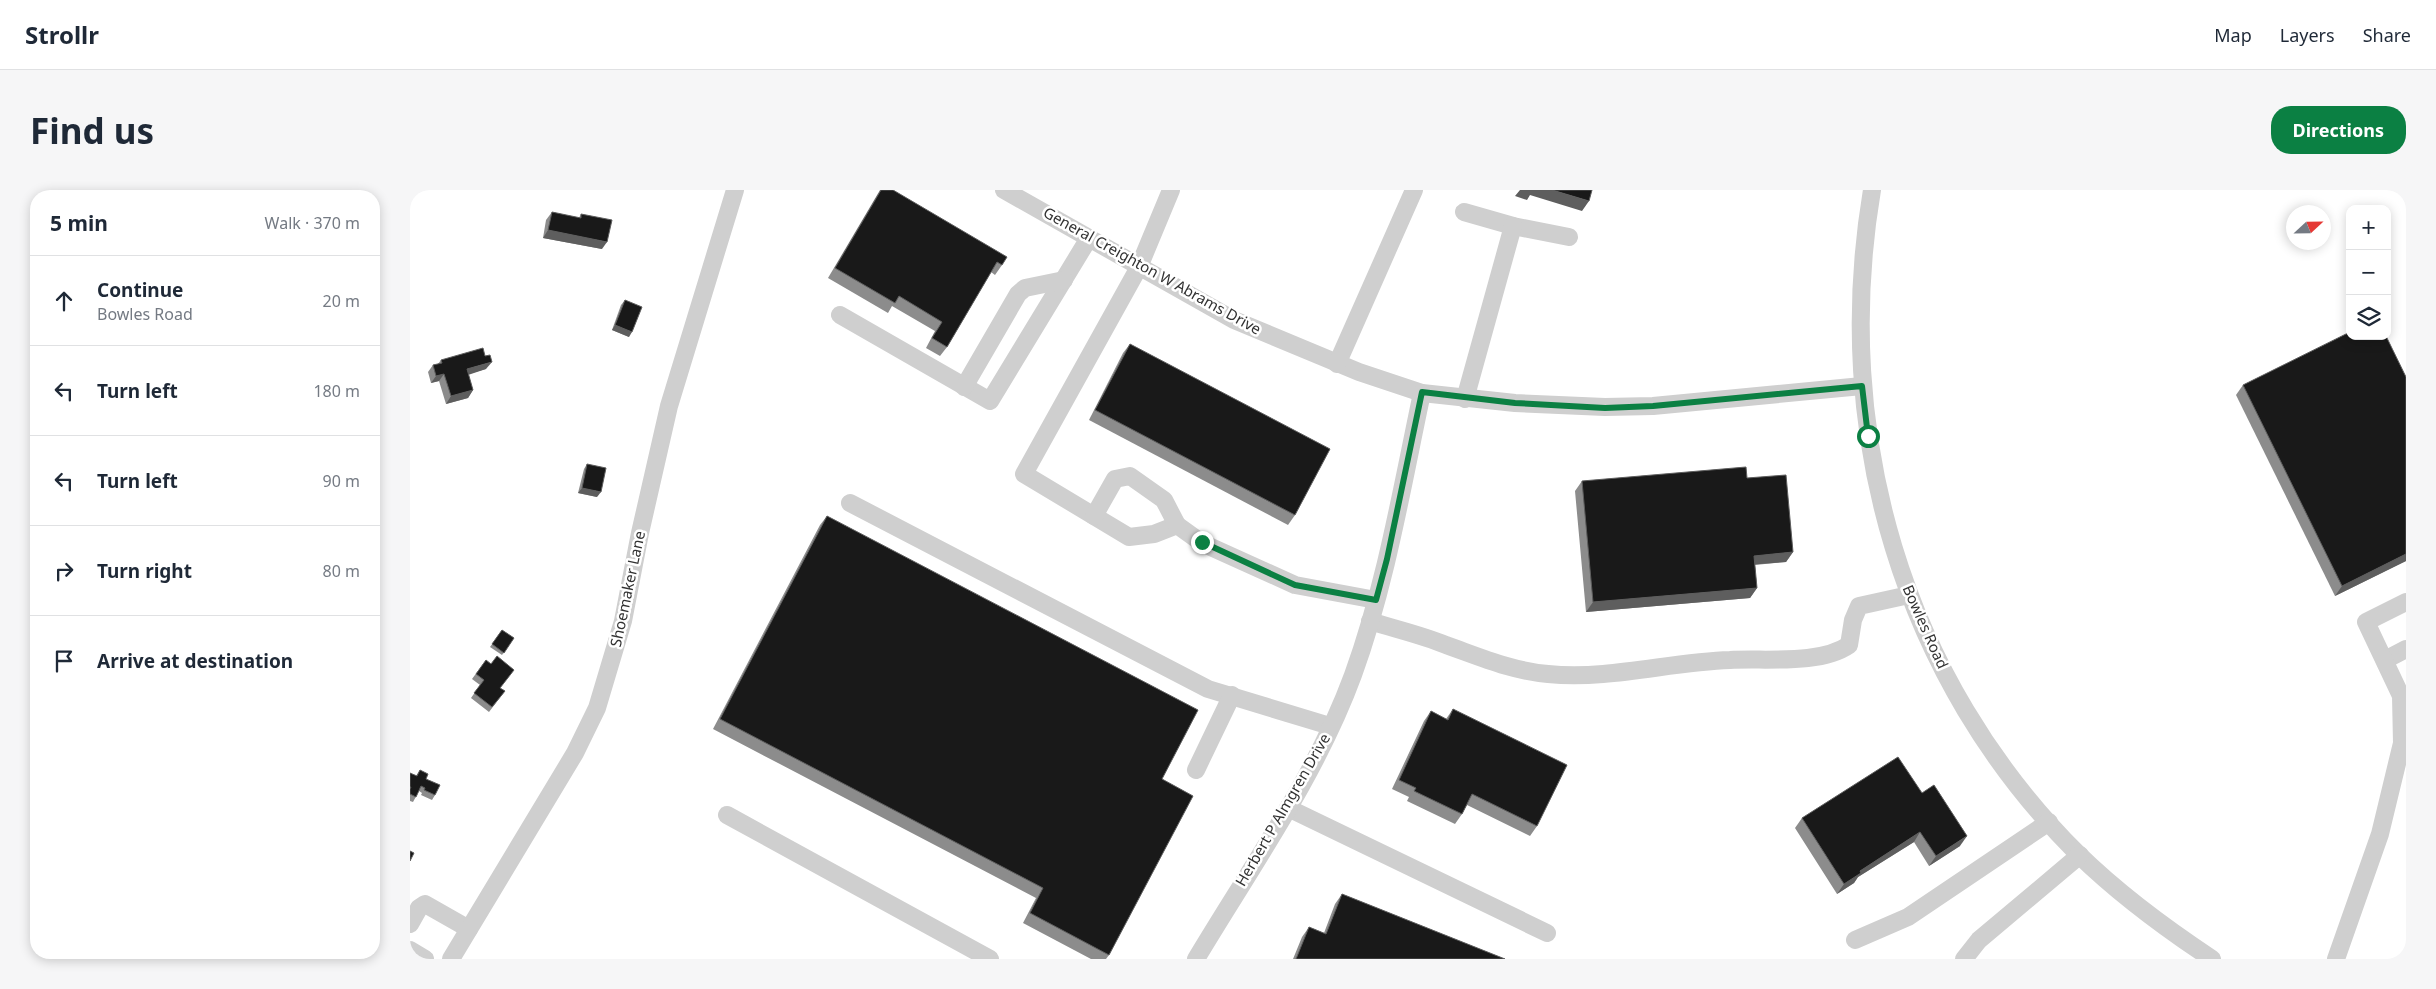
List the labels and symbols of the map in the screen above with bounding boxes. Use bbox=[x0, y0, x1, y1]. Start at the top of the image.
street label: General Creighton W Abrams Drive bbox=[1040, 202, 1265, 339]
north arrow bbox=[2286, 205, 2331, 250]
route start bbox=[1857, 425, 1880, 448]
street label: Shoemaker Lane bbox=[605, 529, 649, 649]
route end bbox=[1191, 531, 1214, 554]
street label: Bowles Road bbox=[1899, 582, 1953, 672]
street label: Herbert P Almgren Drive bbox=[1230, 729, 1334, 890]

